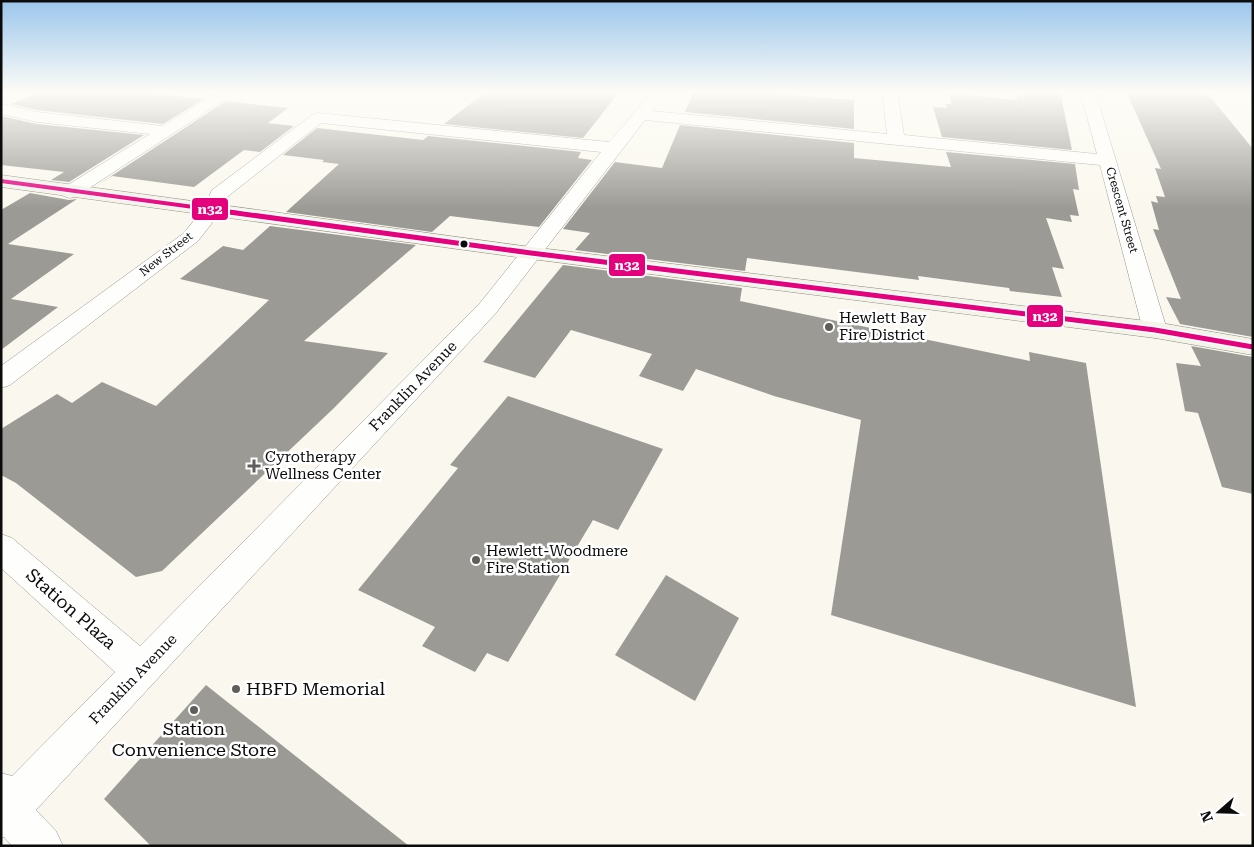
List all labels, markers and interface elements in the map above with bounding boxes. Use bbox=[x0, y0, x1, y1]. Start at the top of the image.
street label: Crescent Street bbox=[1103, 165, 1141, 255]
line badge: n32 bbox=[191, 197, 229, 221]
text: n32 bbox=[197, 201, 223, 217]
street label: New Street bbox=[137, 229, 196, 279]
unlabelled marker bbox=[459, 239, 469, 249]
line badge: n32 bbox=[608, 253, 646, 277]
text: n32 bbox=[614, 257, 640, 273]
line badge: n32 bbox=[1026, 304, 1064, 328]
text: n32 bbox=[1032, 308, 1058, 324]
place label: Hewlett Bay Fire District bbox=[839, 309, 927, 344]
marker: Hewlett Bay Fire District bbox=[823, 321, 835, 333]
street label: Franklin Avenue bbox=[365, 337, 461, 435]
place label: Cyrotherapy Wellness Center bbox=[265, 448, 381, 483]
marker: Cyrotherapy Wellness Center bbox=[247, 459, 261, 473]
place label: Hewlett-Woodmere Fire Station bbox=[486, 542, 628, 577]
marker: Hewlett-Woodmere Fire Station bbox=[470, 554, 482, 566]
street label: Station Plaza bbox=[22, 564, 121, 653]
street label: Franklin Avenue bbox=[85, 630, 181, 728]
place label: HBFD Memorial bbox=[246, 678, 386, 699]
marker: HBFD Memorial bbox=[230, 683, 242, 695]
marker: Station Convenience Store bbox=[188, 704, 200, 716]
place label: Station Convenience Store bbox=[112, 718, 276, 760]
north arrow bbox=[1194, 787, 1244, 837]
text: N bbox=[1197, 808, 1216, 824]

